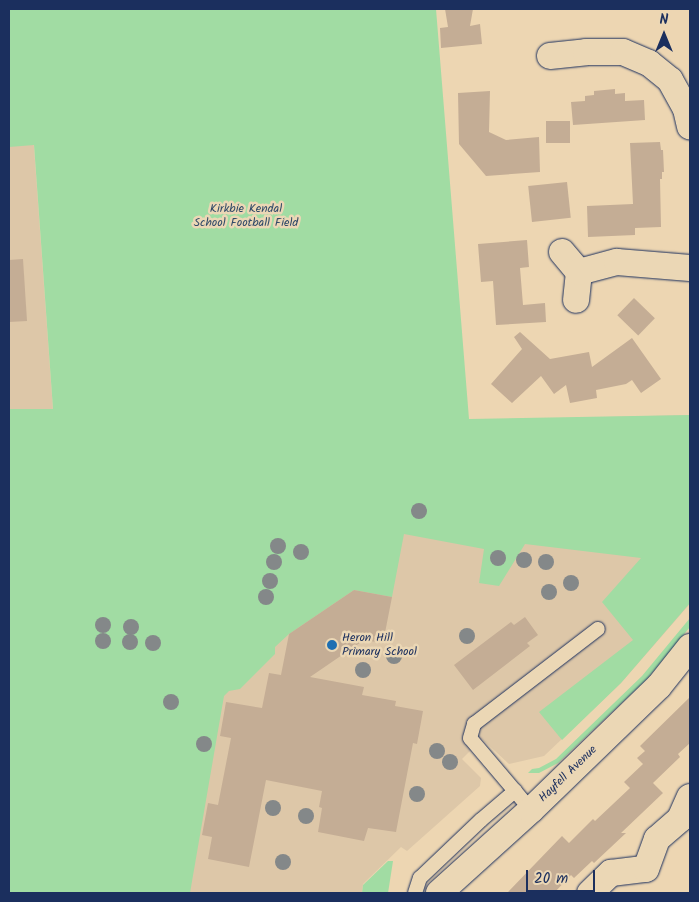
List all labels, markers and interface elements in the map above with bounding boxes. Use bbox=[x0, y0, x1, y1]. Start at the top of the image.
text: N bbox=[660, 9, 668, 31]
north arrow bbox=[639, 10, 689, 60]
park label: Kirkbie Kendal School Football Field bbox=[194, 202, 298, 230]
place label: Heron Hill Primary School bbox=[342, 631, 417, 659]
marker: Heron Hill Primary School bbox=[326, 639, 338, 651]
street label: Hayfell Avenue bbox=[536, 743, 600, 805]
scale bar bbox=[529, 860, 598, 892]
text: 20 m bbox=[534, 867, 568, 891]

